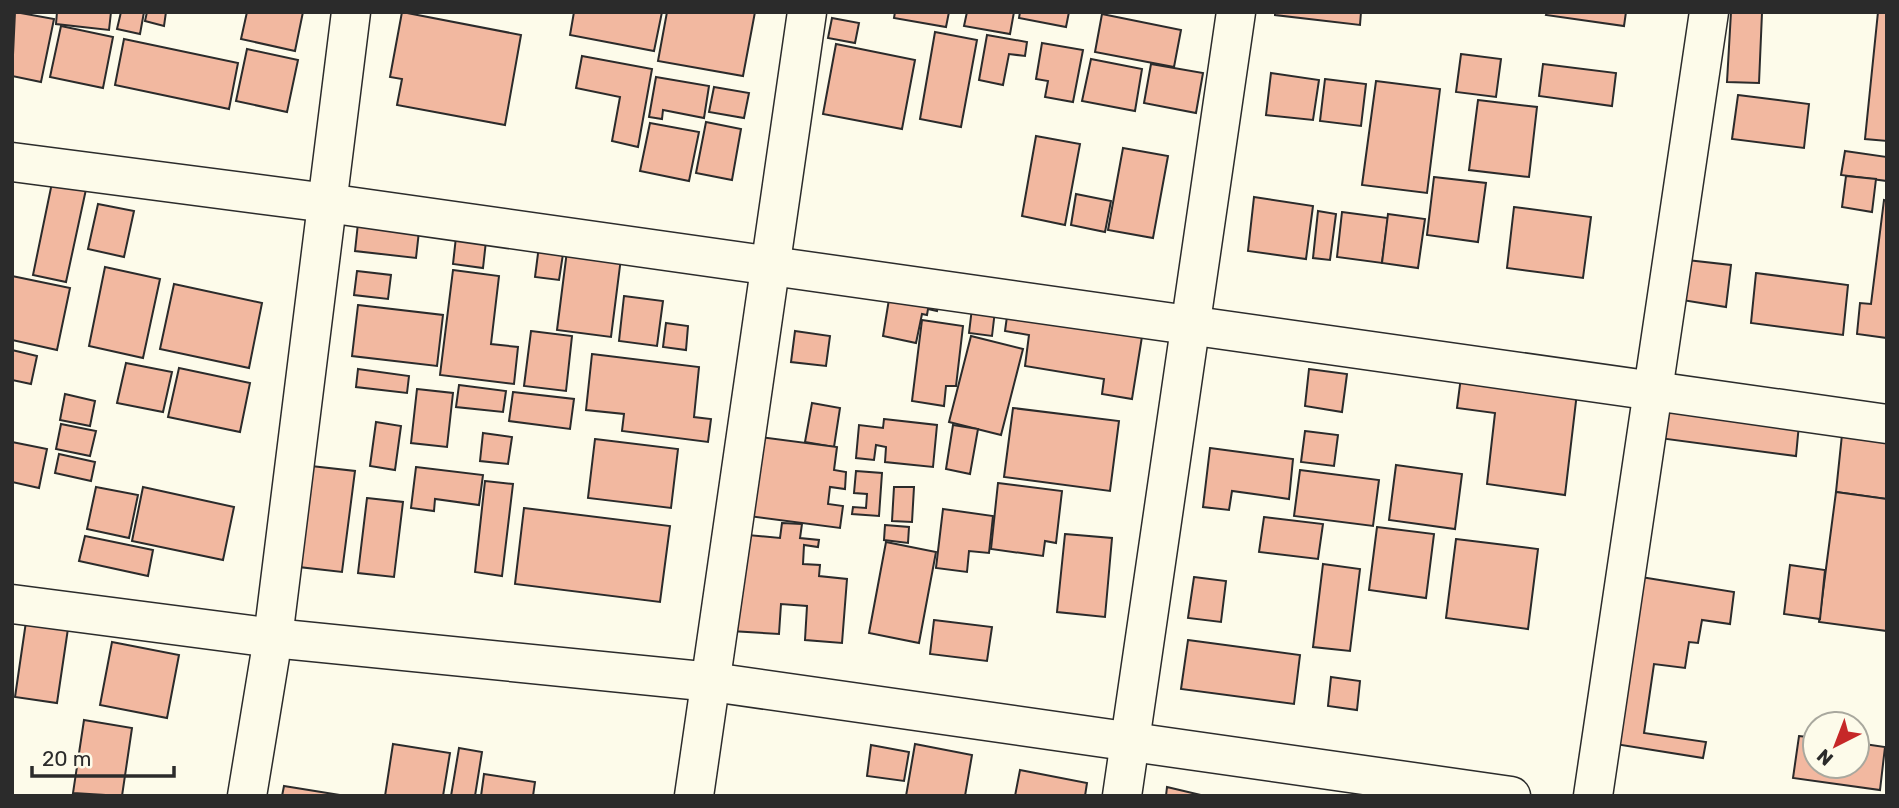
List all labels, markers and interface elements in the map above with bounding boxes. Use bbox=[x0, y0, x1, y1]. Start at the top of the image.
north arrow bbox=[1801, 710, 1871, 780]
scale bar bbox=[32, 734, 173, 778]
text: N bbox=[1812, 744, 1838, 770]
text: 20 m bbox=[42, 746, 91, 771]

